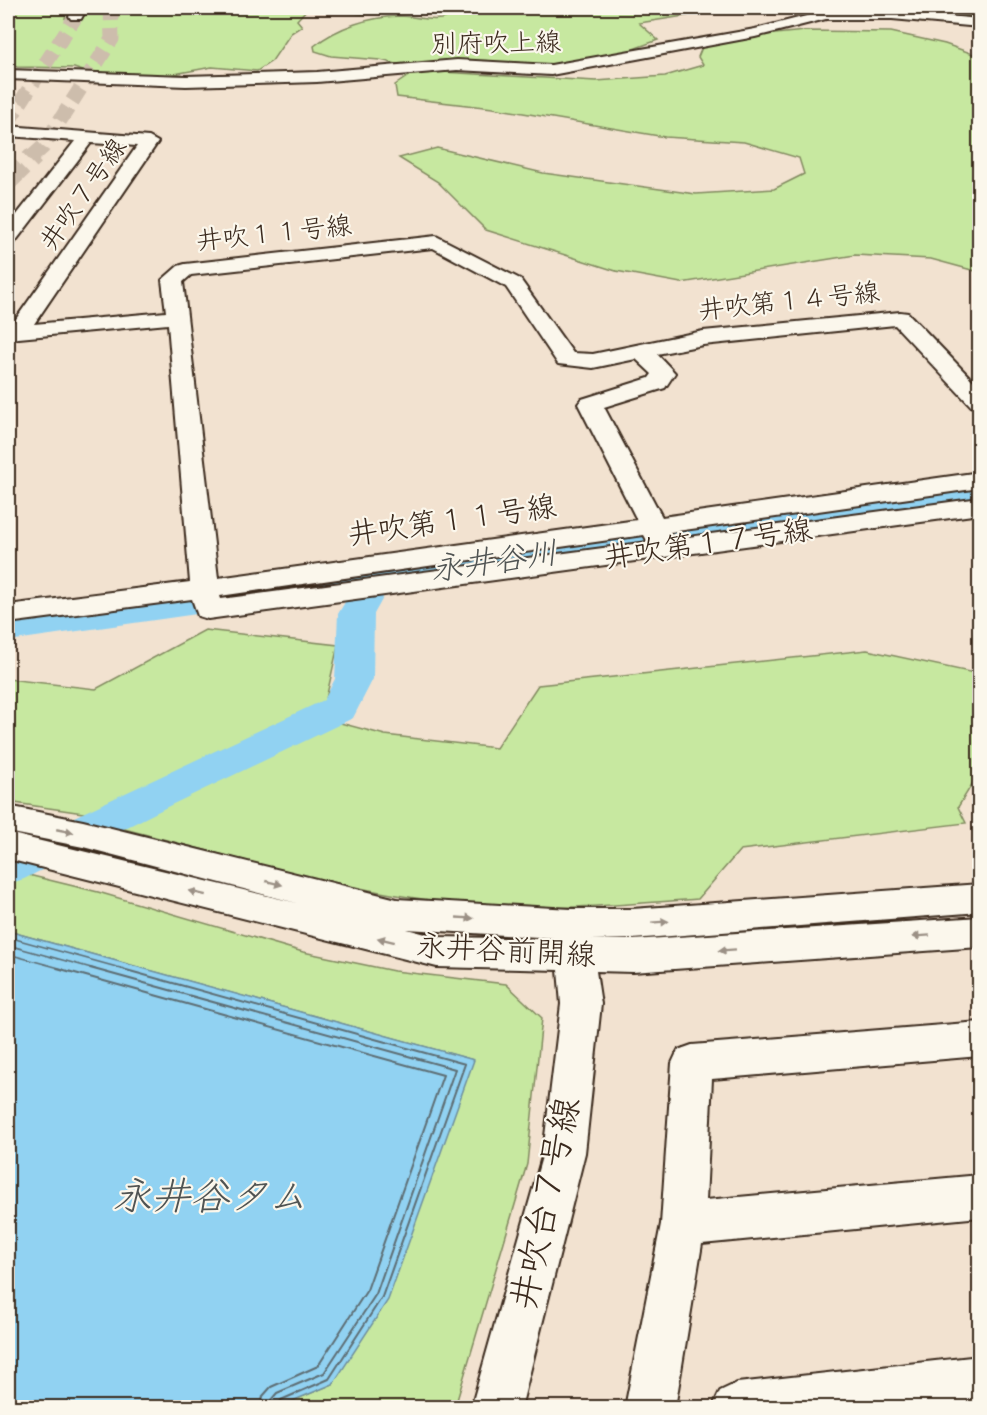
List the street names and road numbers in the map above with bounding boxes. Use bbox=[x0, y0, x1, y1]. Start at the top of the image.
street label: 別府吹上線 bbox=[431, 25, 561, 61]
street label: 井吹７号線 bbox=[32, 131, 134, 257]
street label: 井吹１１号線 bbox=[195, 208, 353, 258]
street label: 井吹第１４号線 bbox=[697, 275, 881, 327]
street label: 井吹第１１号線 bbox=[345, 487, 559, 553]
street label: 井吹第１７号線 bbox=[601, 510, 815, 576]
street label: 永井谷前開線 bbox=[415, 926, 597, 974]
street label: 井吹台７号線 bbox=[500, 1093, 590, 1313]

